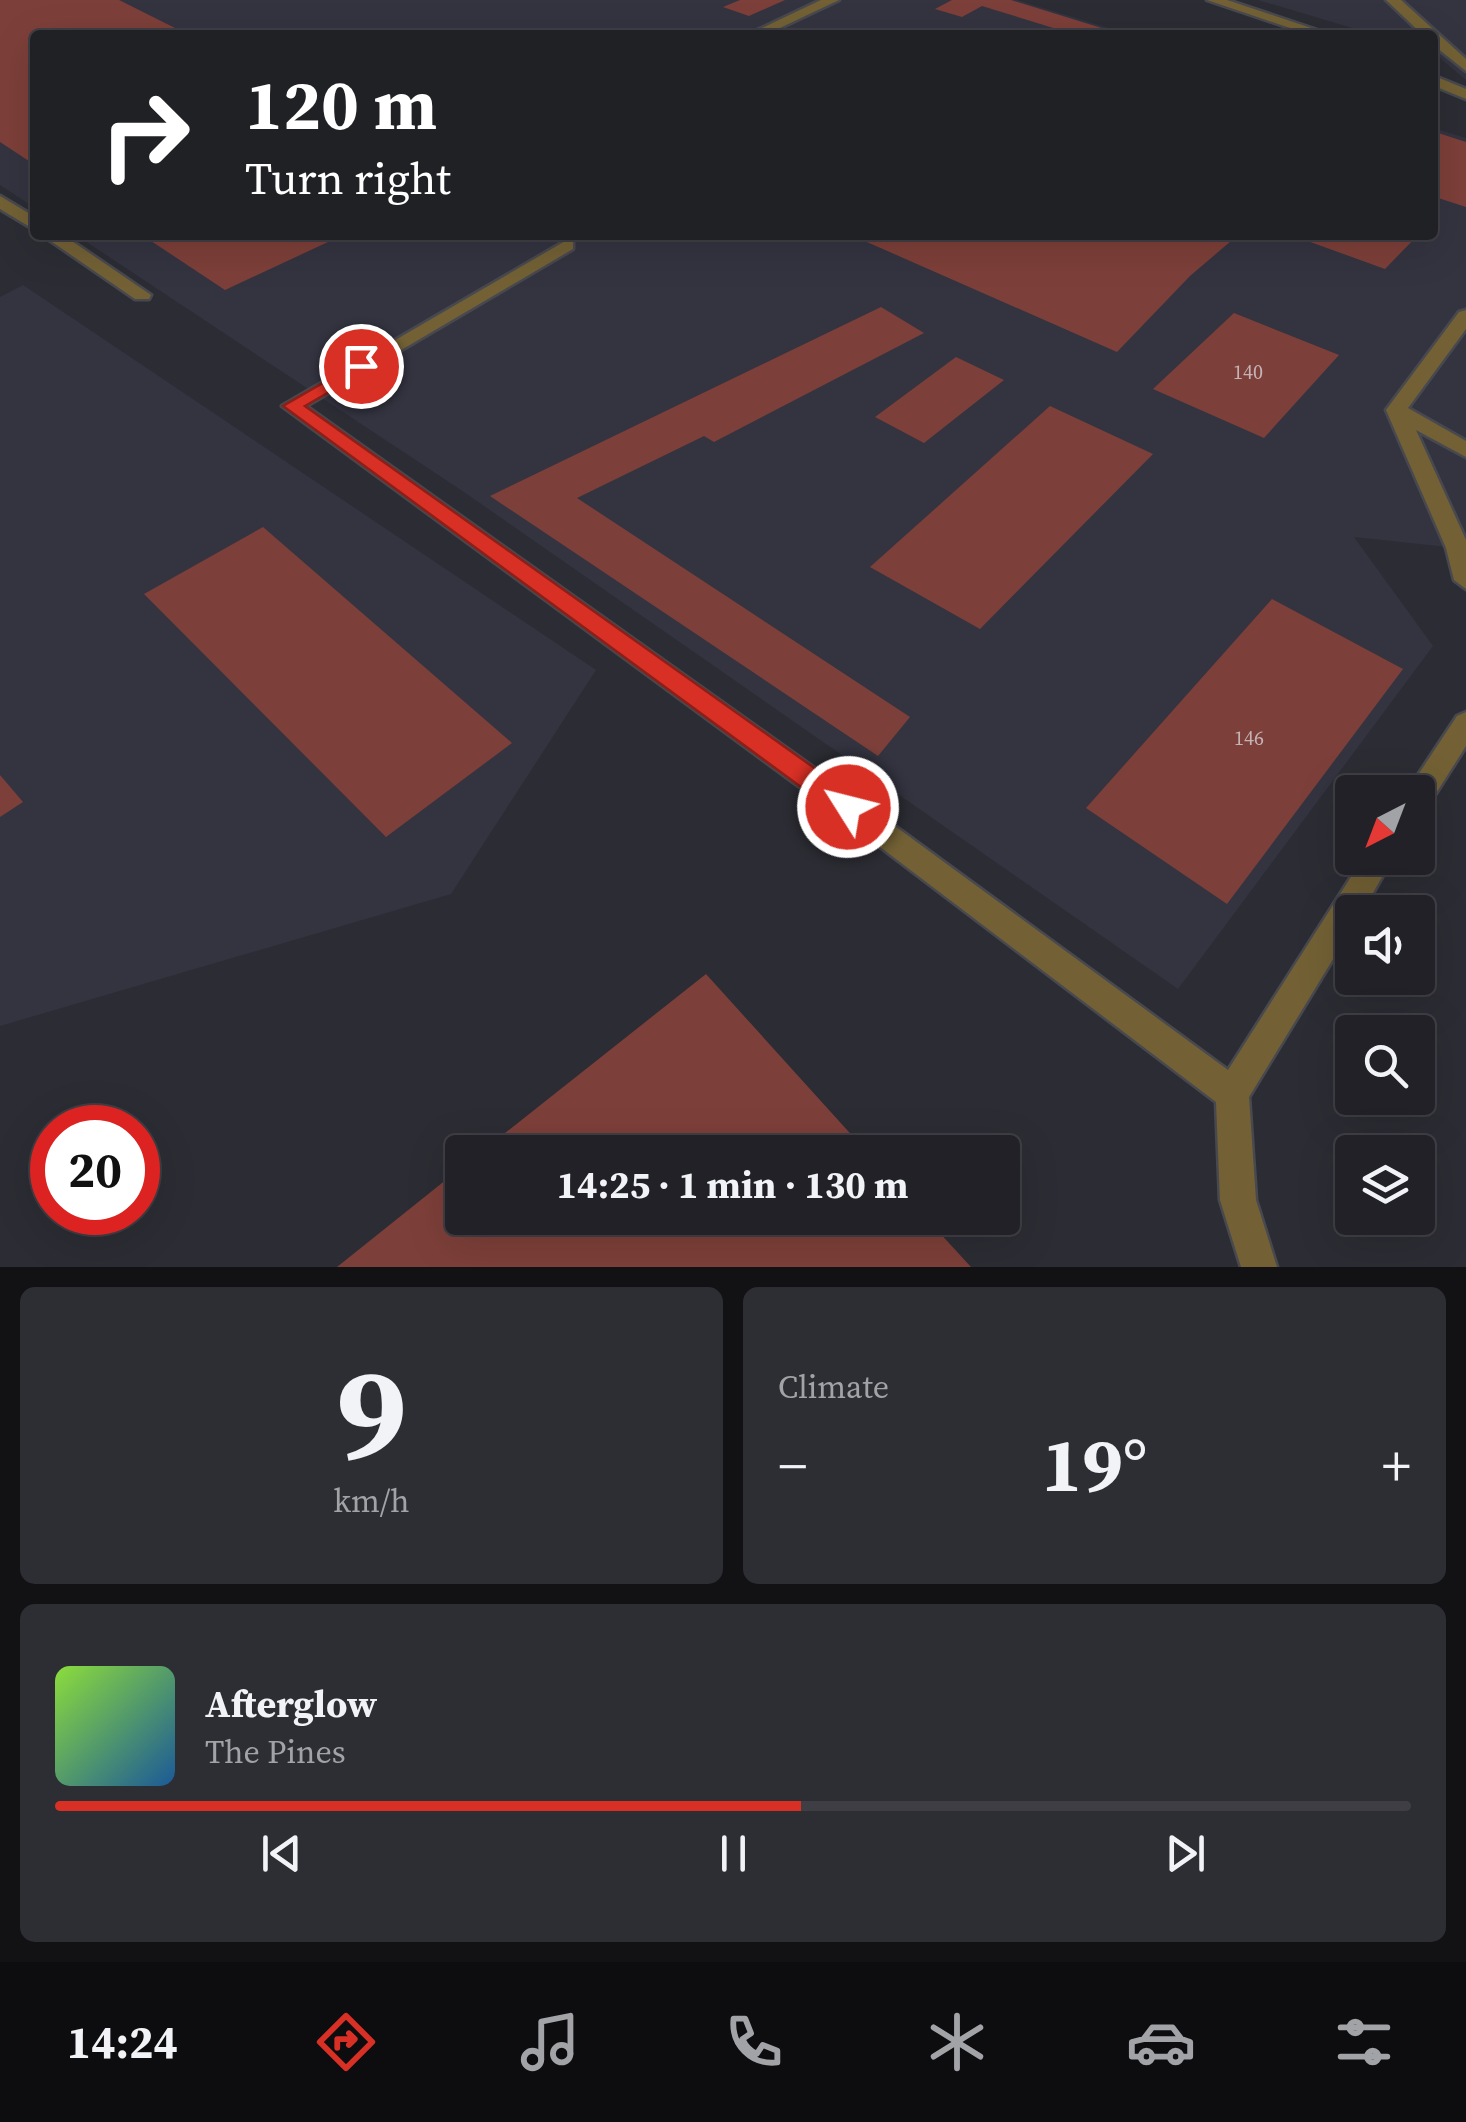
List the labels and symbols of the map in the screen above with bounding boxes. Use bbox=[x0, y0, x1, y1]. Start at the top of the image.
pin bbox=[319, 324, 404, 409]
house number: 140 bbox=[1233, 358, 1263, 386]
house number: 146 bbox=[1234, 724, 1264, 752]
position arrow bbox=[796, 755, 900, 859]
north arrow bbox=[1335, 775, 1435, 875]
speed limit sign: 20 bbox=[30, 1105, 160, 1235]

